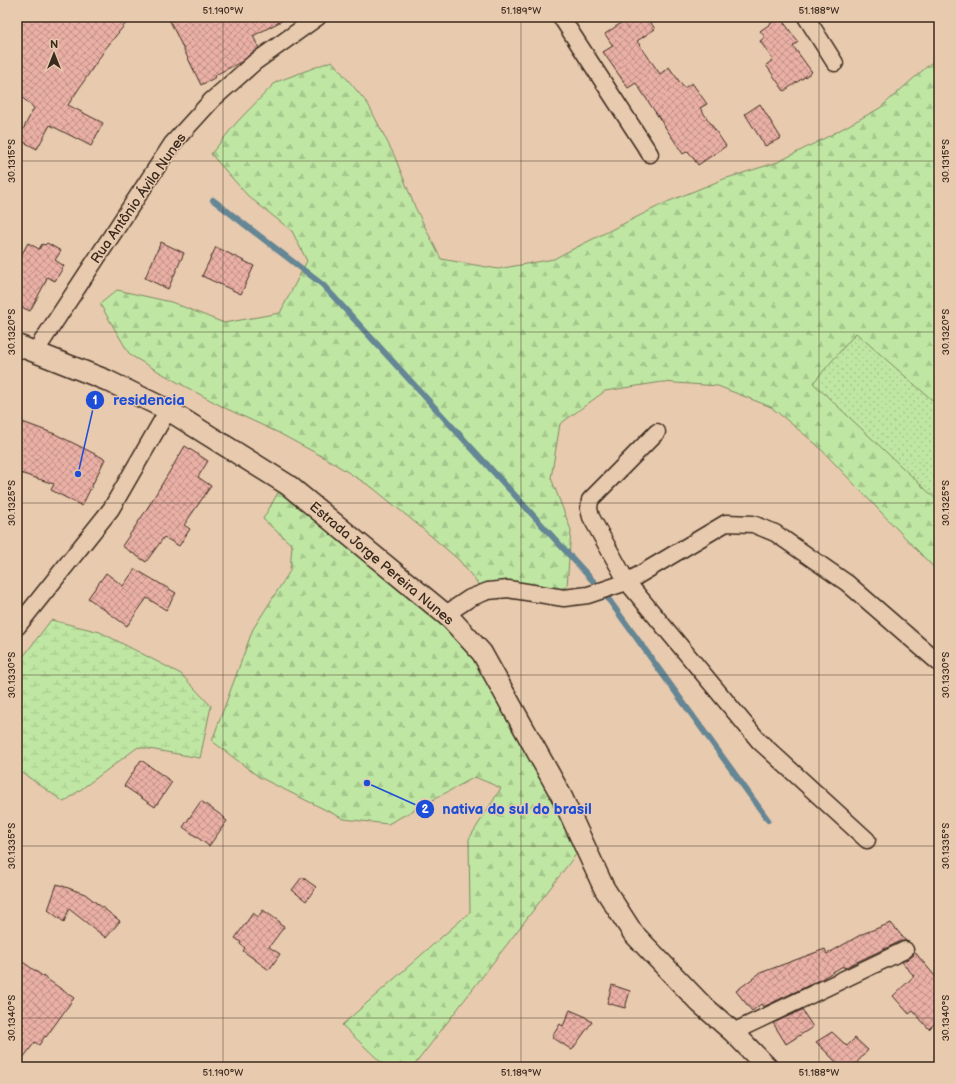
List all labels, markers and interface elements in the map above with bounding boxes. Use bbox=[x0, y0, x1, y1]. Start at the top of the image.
text: 51.190°W bbox=[203, 5, 243, 17]
text: 51.189°W bbox=[501, 5, 541, 17]
text: 51.188°W bbox=[799, 5, 839, 17]
north arrow bbox=[34, 34, 74, 74]
text: N bbox=[50, 38, 58, 51]
street label: Rua Antônio Ávila Nunes bbox=[86, 129, 190, 267]
text: 30.1315°S bbox=[6, 139, 18, 183]
text: 30.1315°S bbox=[940, 139, 952, 183]
text: 30.1320°S bbox=[6, 309, 18, 355]
text: 30.1320°S bbox=[940, 309, 952, 355]
callout: residencia bbox=[85, 386, 193, 413]
text: residencia bbox=[113, 391, 185, 410]
text: 1 bbox=[92, 393, 98, 408]
text: 30.1325°S bbox=[6, 480, 18, 526]
text: 30.1325°S bbox=[940, 480, 952, 526]
street label: Estrada Jorge Pereira Nunes bbox=[306, 498, 457, 629]
text: 30.1330°S bbox=[6, 652, 18, 698]
text: 30.1330°S bbox=[940, 652, 952, 698]
callout: nativa do sul do brasil bbox=[415, 796, 600, 823]
text: nativa do sul do brasil bbox=[442, 800, 592, 819]
text: 2 bbox=[421, 802, 429, 817]
text: 30.1335°S bbox=[6, 823, 18, 869]
text: 30.1335°S bbox=[940, 823, 952, 869]
text: 30.1340°S bbox=[6, 995, 18, 1041]
text: 30.1340°S bbox=[940, 995, 952, 1041]
text: 51.190°W bbox=[203, 1067, 243, 1079]
text: 51.189°W bbox=[501, 1067, 541, 1079]
text: 51.188°W bbox=[799, 1067, 839, 1079]

